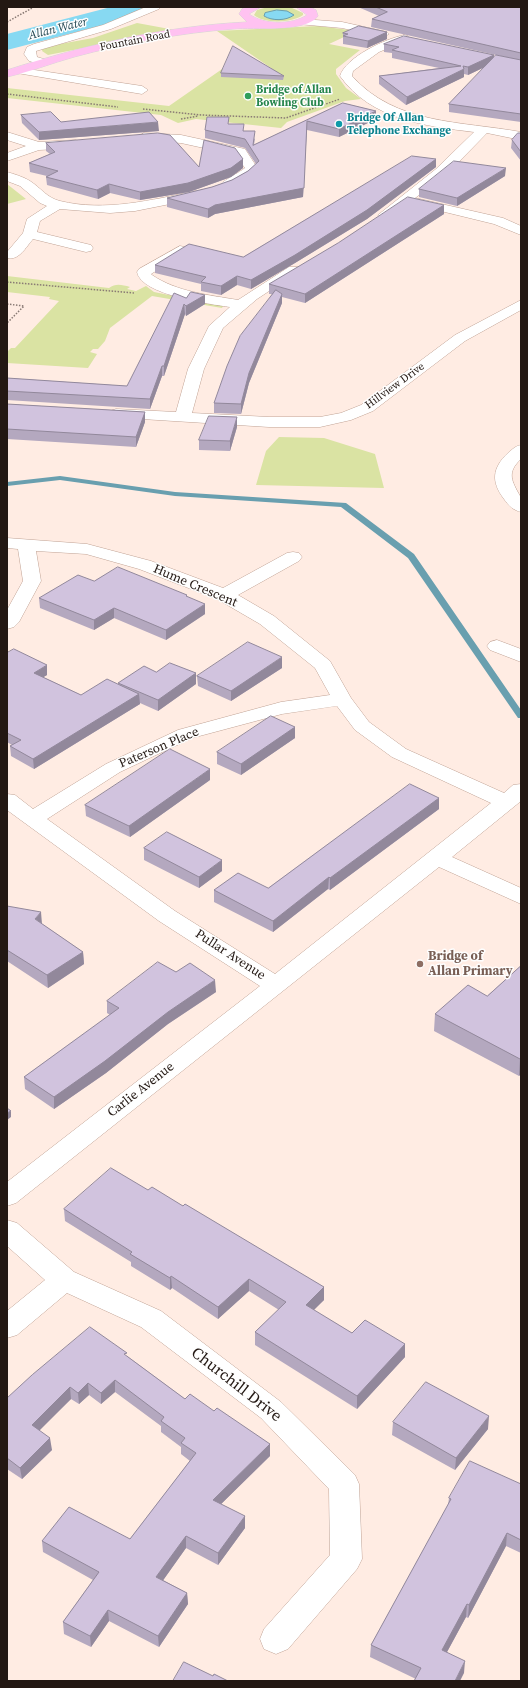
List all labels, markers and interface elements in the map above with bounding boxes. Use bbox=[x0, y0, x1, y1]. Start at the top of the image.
water label: Allan Water bbox=[27, 15, 89, 43]
street label: Fountain Road bbox=[99, 28, 171, 54]
place label: Bridge of Allan Bowling Club bbox=[256, 83, 332, 109]
marker: Bridge of Allan Bowling Club bbox=[243, 91, 253, 101]
place label: Bridge Of Allan Telephone Exchange bbox=[347, 111, 451, 137]
marker: Bridge Of Allan Telephone Exchange bbox=[334, 119, 344, 129]
street label: Hillview Drive bbox=[363, 360, 427, 412]
street label: Hume Crescent bbox=[151, 561, 239, 611]
street label: Paterson Place bbox=[117, 724, 201, 772]
street label: Pullar Avenue bbox=[192, 927, 268, 983]
place label: Bridge of Allan Primary bbox=[428, 949, 513, 980]
marker: Bridge of Allan Primary bbox=[415, 959, 425, 969]
street label: Carlie Avenue bbox=[105, 1059, 177, 1121]
street label: Churchill Drive bbox=[187, 1344, 285, 1426]

